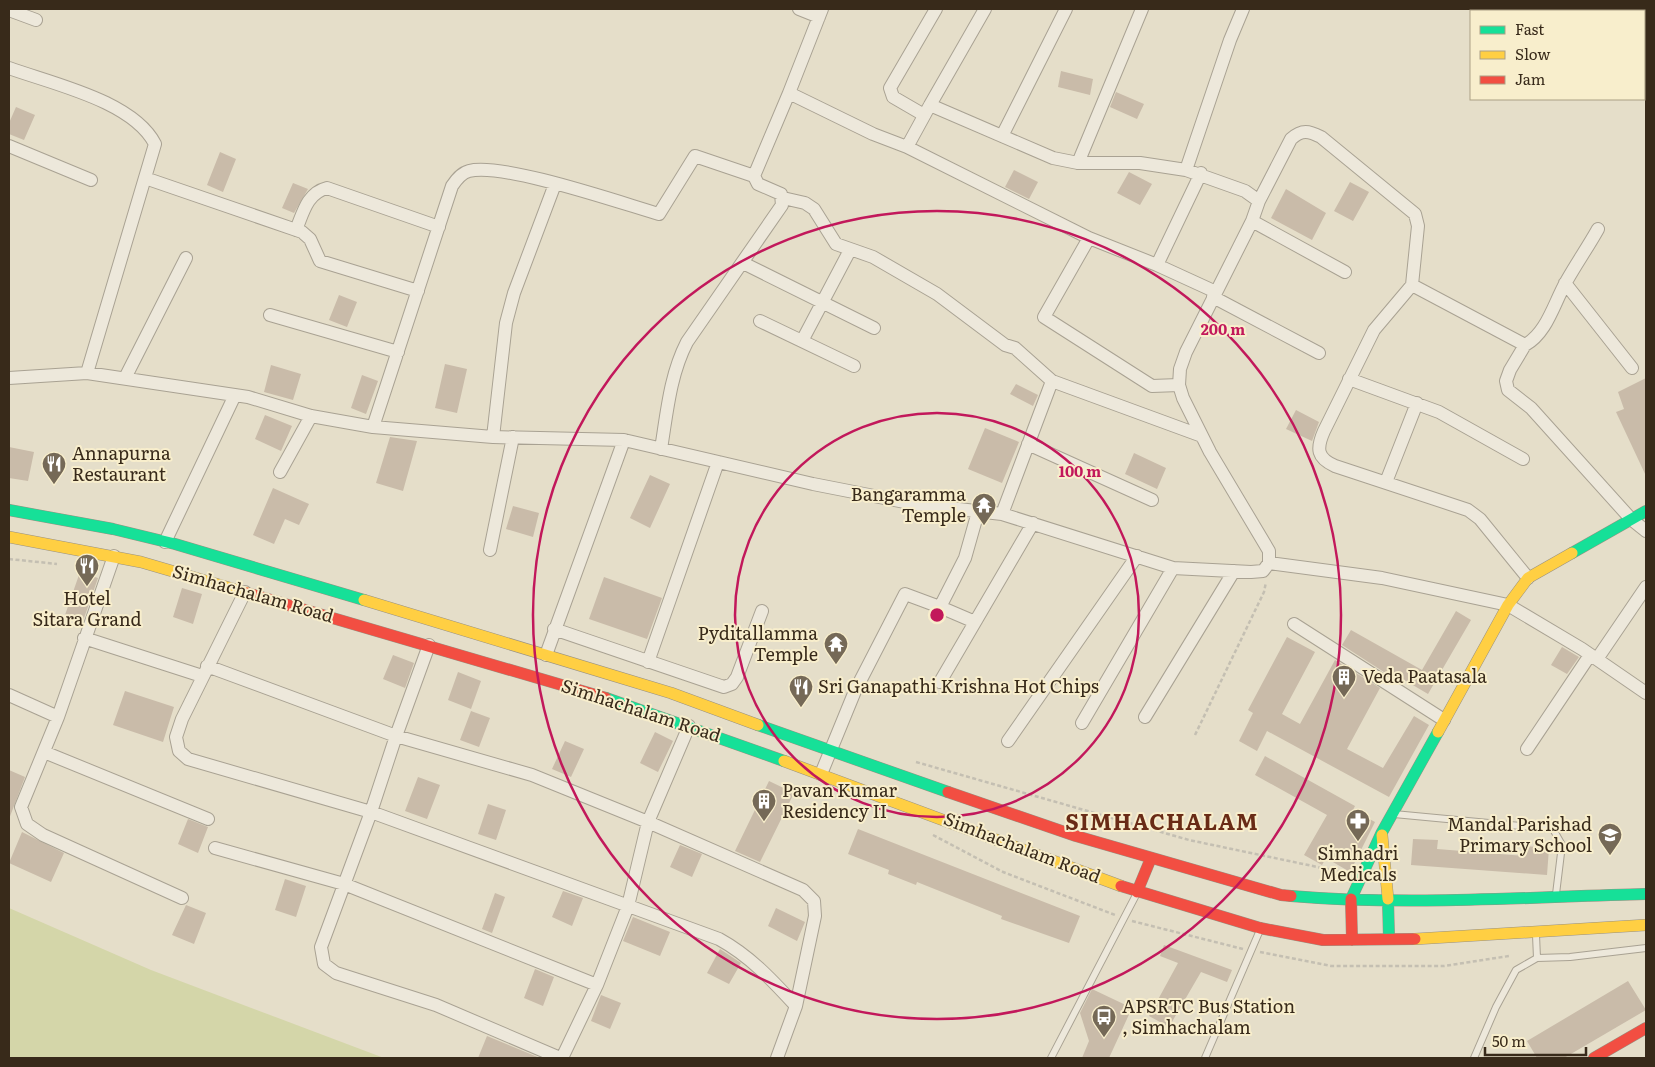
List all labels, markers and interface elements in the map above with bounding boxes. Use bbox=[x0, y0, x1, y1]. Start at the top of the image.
legend bbox=[1470, 10, 1645, 100]
text: Fast bbox=[1515, 17, 1544, 40]
text: Slow bbox=[1515, 42, 1550, 65]
text: Jam bbox=[1515, 67, 1546, 90]
text: 200 m bbox=[1201, 317, 1245, 340]
place label: Annapurna Restaurant bbox=[72, 439, 171, 487]
restaurant icon: Annapurna Restaurant bbox=[41, 451, 67, 485]
text: 100 m bbox=[1059, 459, 1101, 482]
place label: Bangaramma Temple bbox=[851, 480, 966, 528]
temple icon: Bangaramma Temple bbox=[971, 492, 997, 526]
restaurant icon: Hotel Sitara Grand bbox=[74, 553, 100, 587]
street label: Simhachalam Road bbox=[170, 557, 337, 628]
place label: Hotel Sitara Grand bbox=[32, 584, 142, 632]
centre of rings bbox=[928, 606, 946, 624]
place label: Pyditallamma Temple bbox=[698, 619, 818, 667]
temple icon: Pyditallamma Temple bbox=[823, 631, 849, 665]
place label: Veda Paatasala bbox=[1362, 662, 1487, 689]
building icon: Veda Paatasala bbox=[1331, 664, 1357, 698]
street label: Simhachalam Road bbox=[558, 671, 725, 748]
place label: Sri Ganapathi Krishna Hot Chips bbox=[818, 672, 1099, 699]
restaurant icon: Sri Ganapathi Krishna Hot Chips bbox=[788, 674, 814, 708]
place label: Pavan Kumar Residency II bbox=[782, 776, 897, 824]
building icon: Pavan Kumar Residency II bbox=[751, 788, 777, 822]
street label: Simhachalam Road bbox=[940, 804, 1105, 889]
district label: SIMHACHALAM bbox=[1065, 804, 1259, 837]
pharmacy icon: Simhadri Medicals bbox=[1345, 808, 1371, 842]
place label: Mandal Parishad Primary School bbox=[1447, 810, 1592, 858]
school or university icon: Mandal Parishad Primary School bbox=[1597, 822, 1623, 856]
place label: Simhadri Medicals bbox=[1317, 839, 1399, 887]
place label: APSRTC Bus Station , Simhachalam bbox=[1122, 992, 1295, 1040]
bus stop icon: APSRTC Bus Station , Simhachalam bbox=[1091, 1004, 1117, 1038]
scale bar bbox=[1485, 1024, 1586, 1056]
text: 50 m bbox=[1492, 1029, 1526, 1052]

